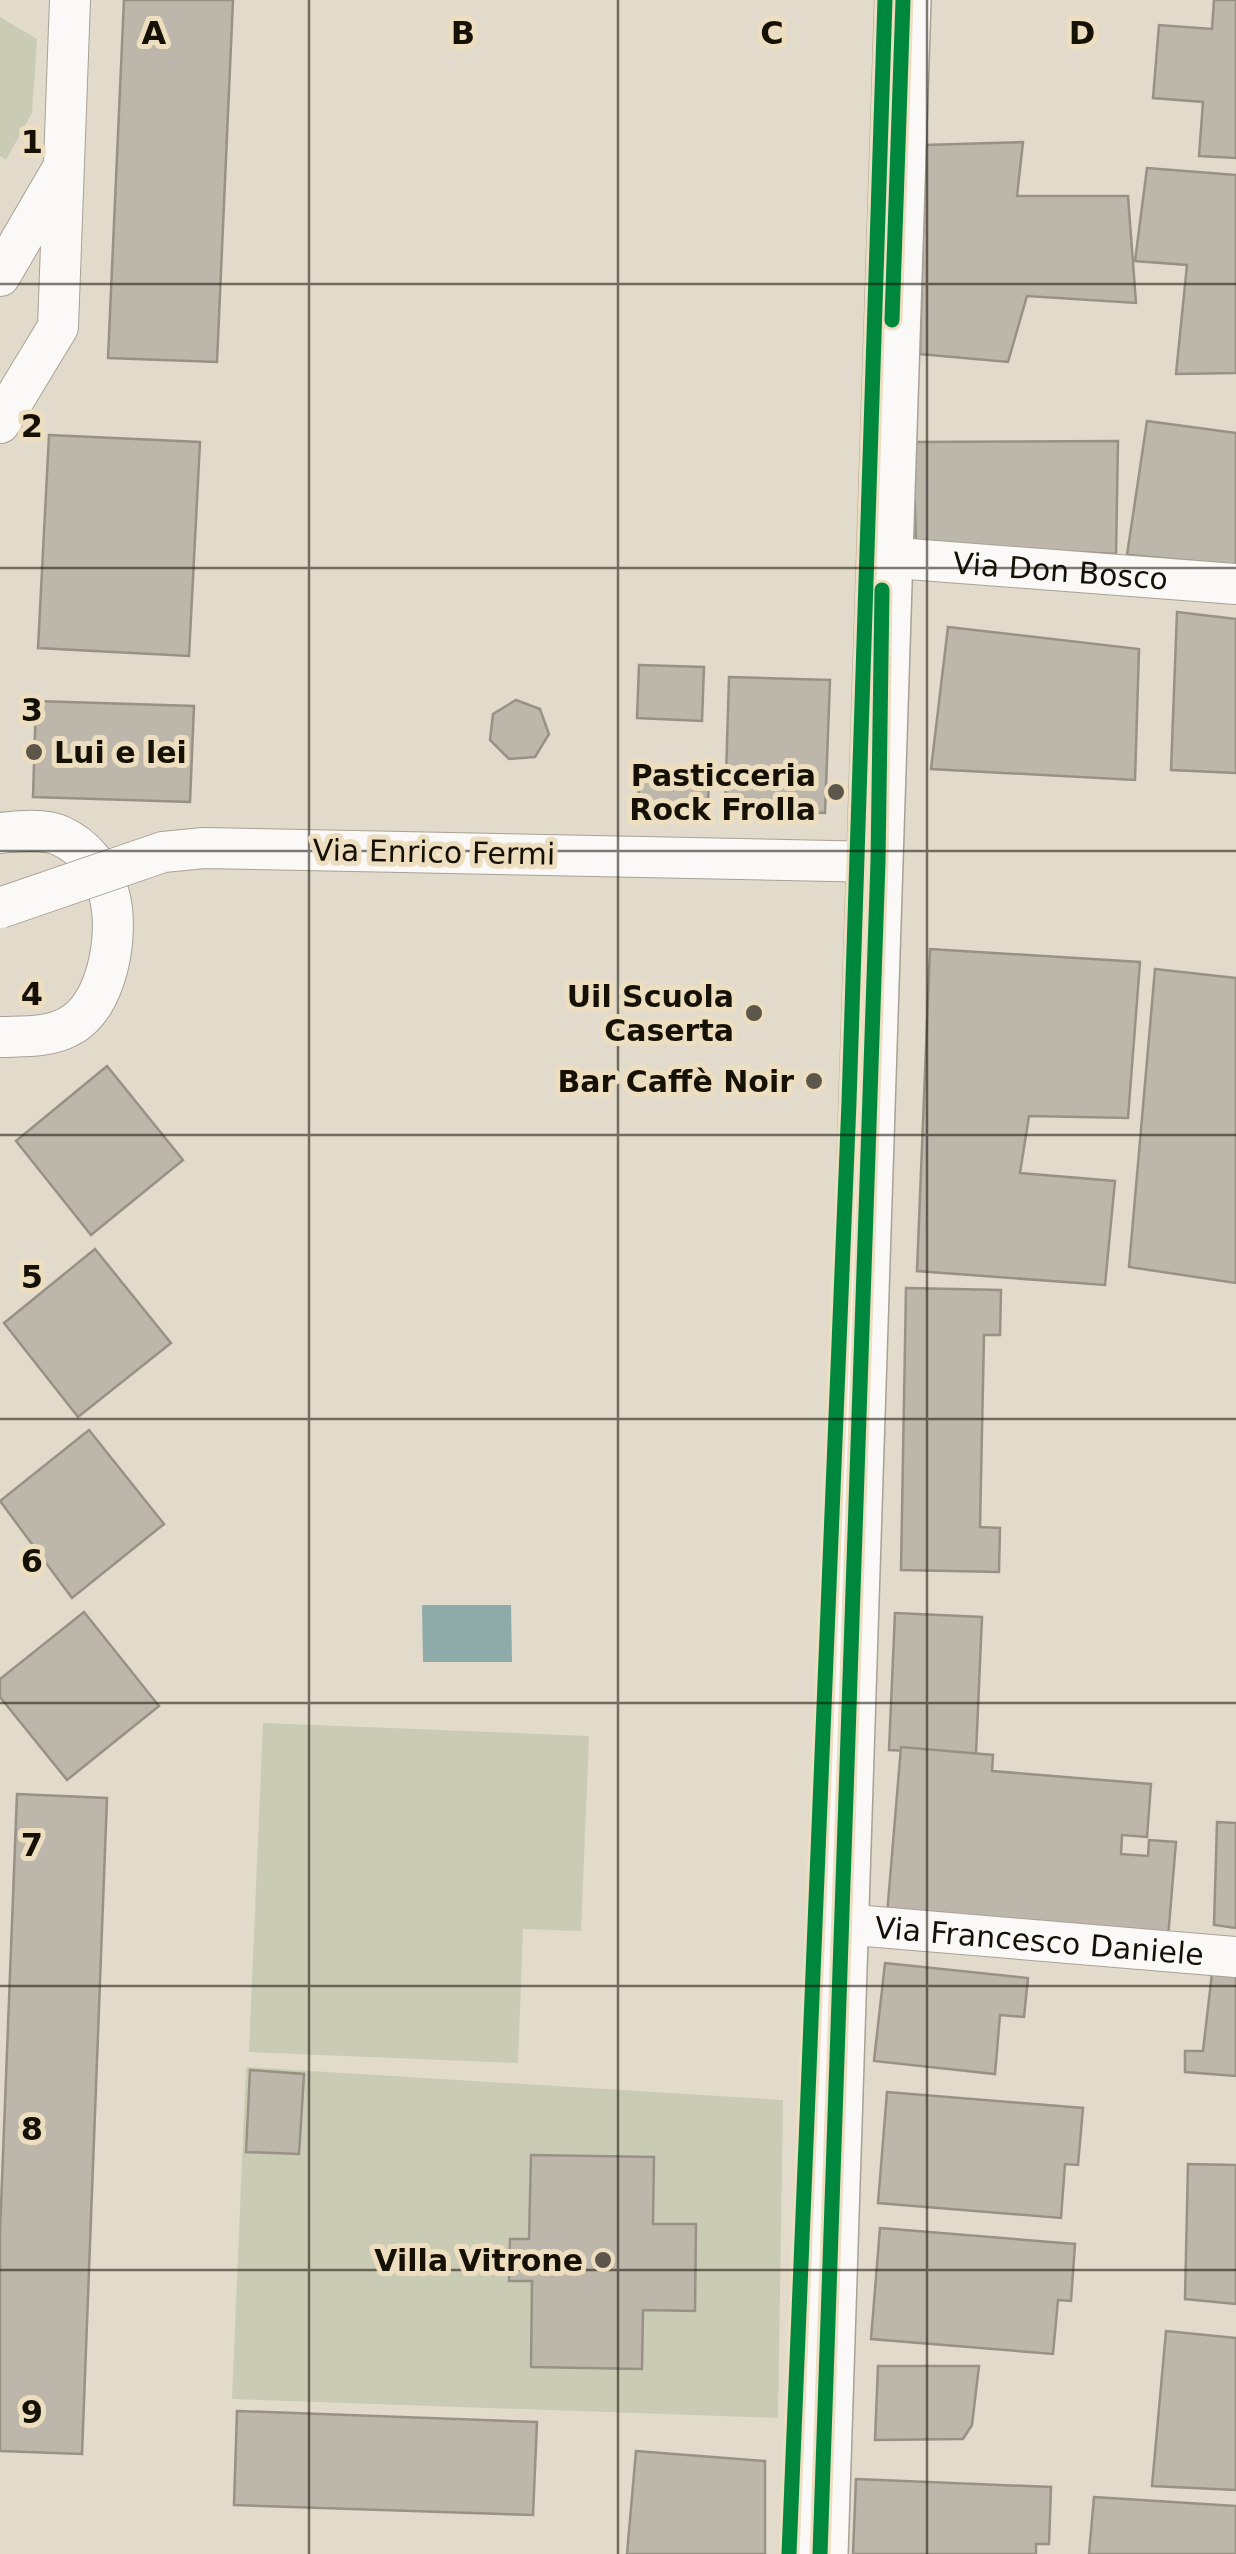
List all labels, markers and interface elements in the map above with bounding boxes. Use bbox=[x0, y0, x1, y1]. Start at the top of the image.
text: A bbox=[142, 14, 167, 52]
text: B bbox=[451, 14, 475, 52]
text: C bbox=[760, 14, 784, 52]
text: D bbox=[1069, 14, 1095, 52]
text: 1 bbox=[21, 123, 43, 161]
text: 2 bbox=[21, 407, 43, 445]
street label: Via Don Bosco bbox=[952, 545, 1169, 596]
text: 3 bbox=[21, 691, 43, 729]
place label: Lui e lei bbox=[54, 735, 187, 770]
marker: Lui e lei bbox=[23, 741, 45, 763]
place label: Pasticceria Rock Frolla bbox=[629, 758, 816, 827]
marker: Pasticceria Rock Frolla bbox=[825, 781, 847, 803]
street label: Via Enrico Fermi bbox=[312, 832, 556, 872]
text: 4 bbox=[21, 975, 43, 1013]
place label: Uil Scuola Caserta bbox=[567, 979, 734, 1048]
marker: Uil Scuola Caserta bbox=[743, 1002, 765, 1024]
place label: Bar Caffè Noir bbox=[558, 1064, 794, 1099]
marker: Bar Caffè Noir bbox=[803, 1070, 825, 1092]
text: 5 bbox=[21, 1258, 43, 1296]
text: 6 bbox=[21, 1542, 43, 1580]
text: 7 bbox=[21, 1826, 43, 1864]
street label: Via Francesco Daniele bbox=[873, 1909, 1205, 1972]
text: 8 bbox=[21, 2110, 43, 2148]
place label: Villa Vitrone bbox=[374, 2243, 583, 2278]
marker: Villa Vitrone bbox=[592, 2249, 614, 2271]
text: 9 bbox=[21, 2393, 43, 2431]

